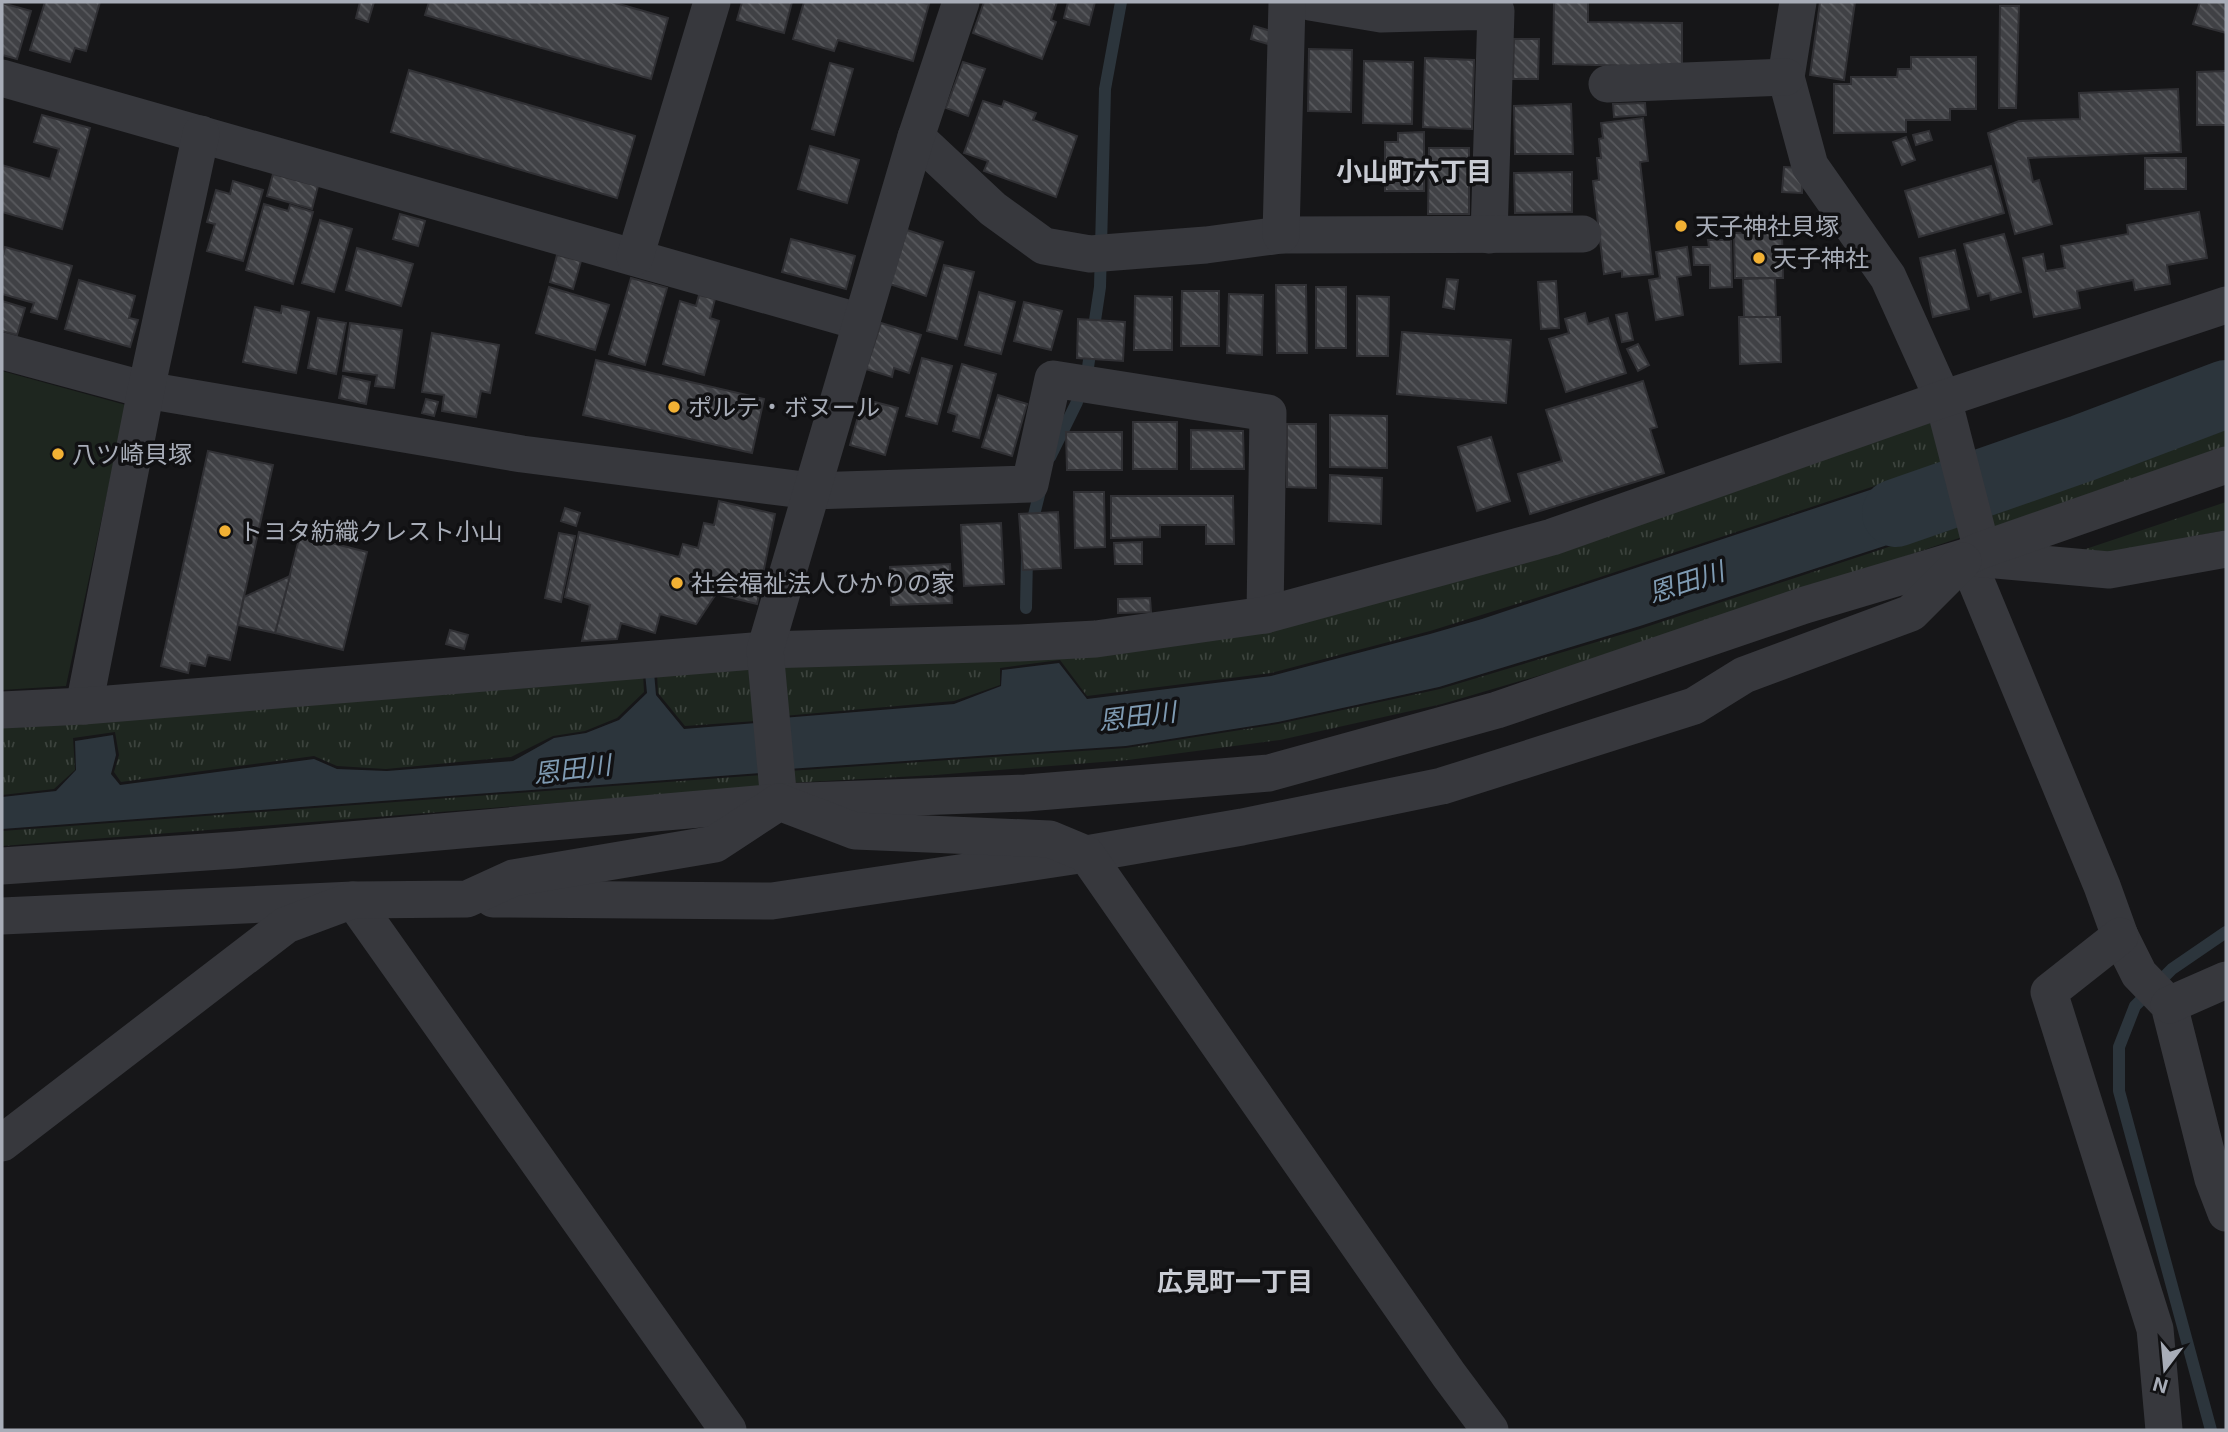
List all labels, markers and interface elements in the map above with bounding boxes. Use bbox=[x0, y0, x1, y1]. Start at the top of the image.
district label: 小山町六丁目 bbox=[1336, 156, 1492, 187]
place label: 天子神社貝塚 bbox=[1695, 212, 1839, 241]
marker: 天子神社貝塚 bbox=[1673, 218, 1689, 234]
place label: 天子神社 bbox=[1773, 244, 1869, 273]
marker: 天子神社 bbox=[1751, 250, 1767, 266]
place label: ポルテ・ボヌール bbox=[688, 393, 880, 422]
marker: ポルテ・ボヌール bbox=[666, 399, 682, 415]
place label: 八ツ崎貝塚 bbox=[72, 440, 192, 469]
marker: 八ツ崎貝塚 bbox=[50, 446, 66, 462]
place label: トヨタ紡織クレスト小山 bbox=[239, 517, 503, 546]
marker: トヨタ紡織クレスト小山 bbox=[217, 523, 233, 539]
water label: 恩田川 bbox=[1644, 554, 1731, 609]
place label: 社会福祉法人ひかりの家 bbox=[691, 569, 955, 598]
marker: 社会福祉法人ひかりの家 bbox=[669, 575, 685, 591]
water label: 恩田川 bbox=[1096, 695, 1181, 736]
water label: 恩田川 bbox=[531, 748, 616, 789]
district label: 広見町一丁目 bbox=[1157, 1266, 1313, 1297]
north arrow bbox=[2130, 1334, 2200, 1404]
text: N bbox=[2150, 1372, 2171, 1398]

